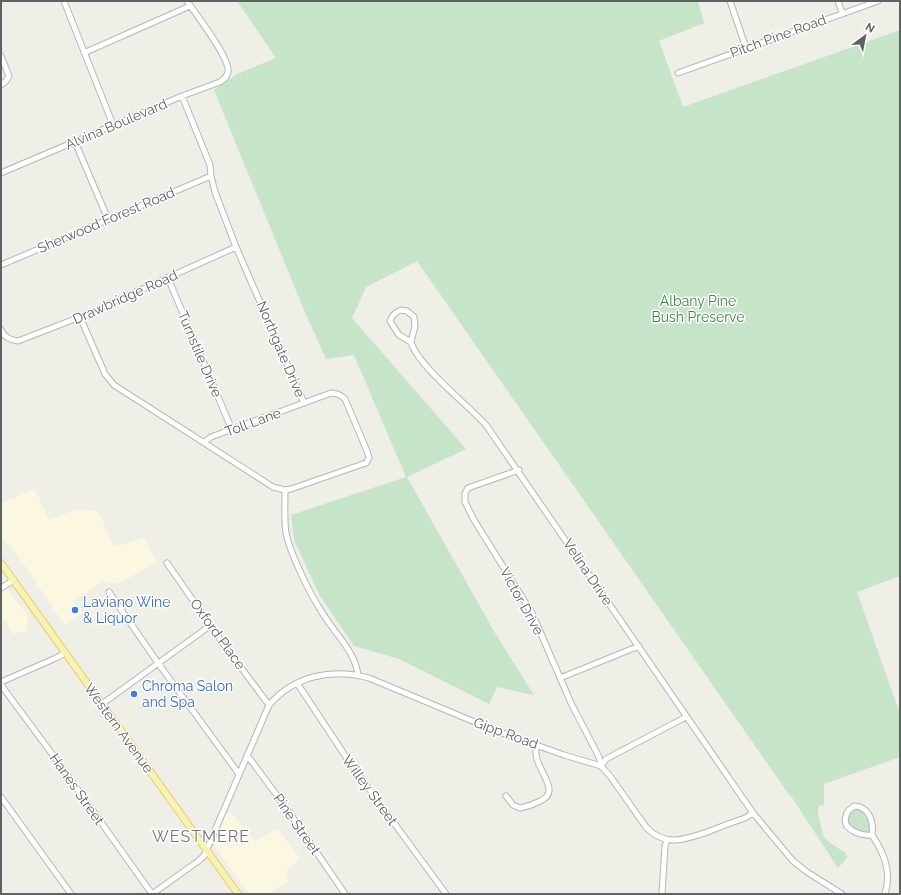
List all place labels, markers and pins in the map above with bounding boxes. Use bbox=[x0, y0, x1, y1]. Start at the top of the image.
place label: Laviano Wine & Liquor bbox=[83, 594, 170, 626]
marker: Laviano Wine & Liquor bbox=[70, 605, 80, 615]
place label: Chroma Salon and Spa bbox=[142, 678, 233, 710]
marker: Chroma Salon and Spa bbox=[129, 689, 139, 699]

